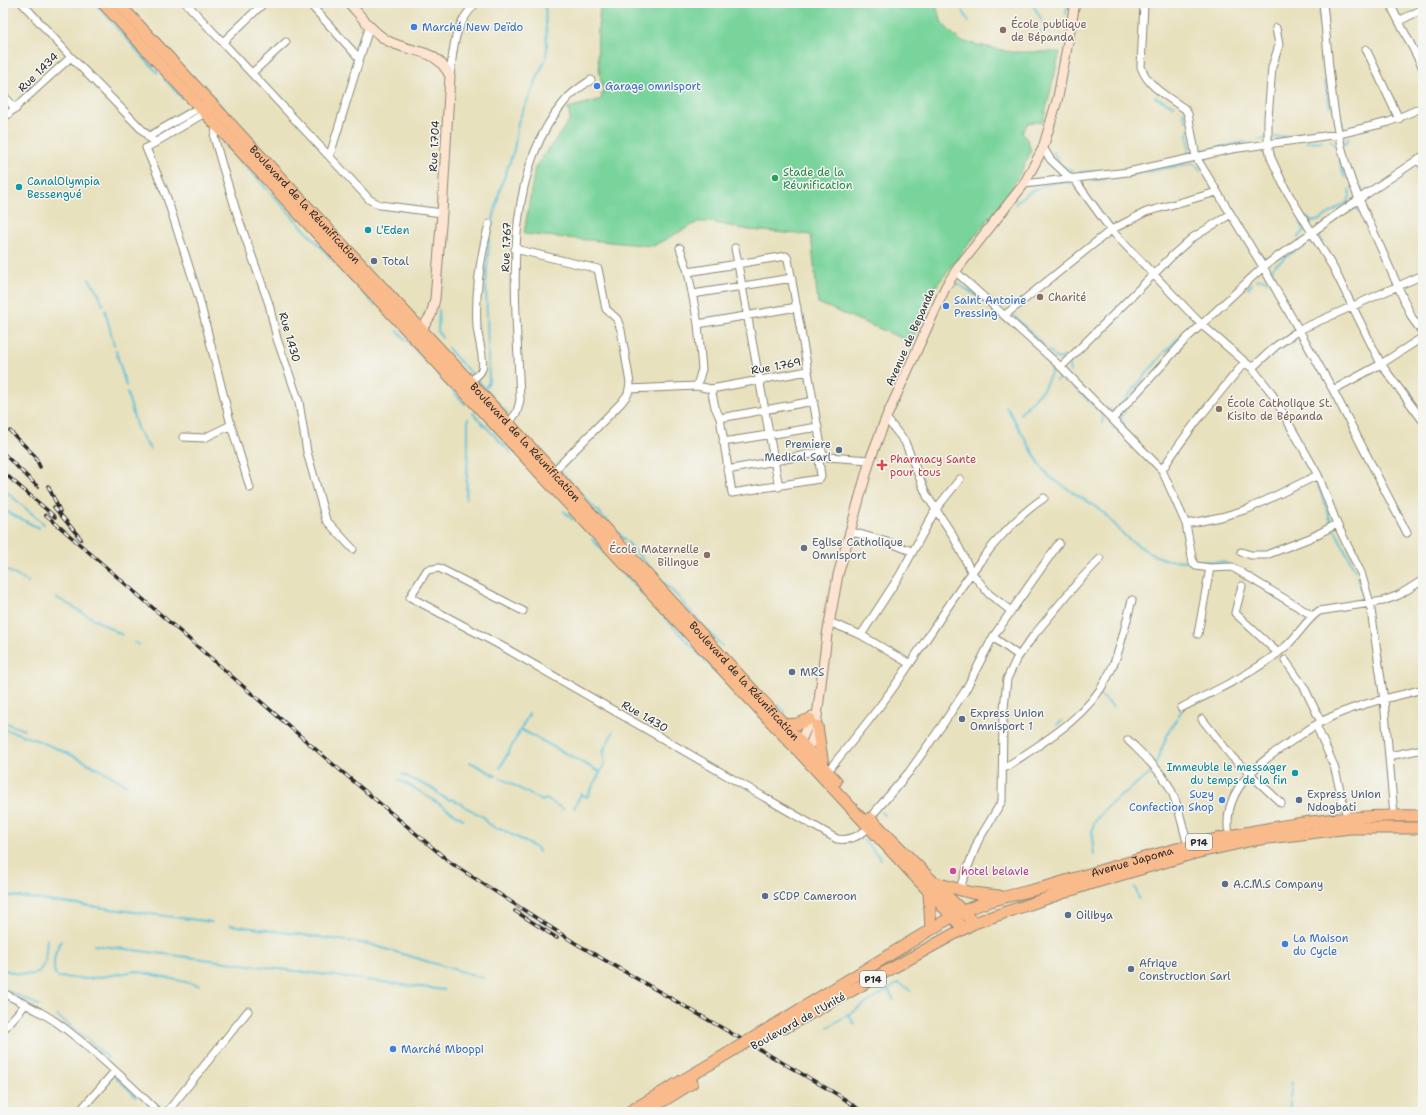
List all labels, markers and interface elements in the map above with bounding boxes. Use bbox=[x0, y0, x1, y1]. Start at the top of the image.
place label: École publique de Bépanda bbox=[1011, 16, 1087, 45]
place label: Marché New Deïdo bbox=[422, 20, 523, 35]
marker: Marché New Deïdo bbox=[409, 22, 419, 32]
marker: École publique de Bépanda bbox=[998, 25, 1008, 35]
street label: Rue 1.434 bbox=[15, 49, 62, 95]
place label: Garage omnisport bbox=[605, 79, 701, 94]
marker: Garage omnisport bbox=[592, 81, 602, 91]
street label: Rue 1.704 bbox=[426, 120, 443, 172]
street label: Boulevard de la Réunification bbox=[246, 142, 364, 268]
place label: Stade de la Réunification bbox=[783, 165, 853, 193]
marker: Stade de la Réunification bbox=[770, 173, 780, 183]
place label: CanalOlympia Bessengué bbox=[27, 174, 100, 202]
marker: CanalOlympia Bessengué bbox=[14, 182, 24, 192]
street label: Rue 1.767 bbox=[498, 221, 515, 272]
place label: L'Eden bbox=[376, 223, 410, 238]
marker: L'Eden bbox=[363, 225, 373, 235]
place label: Total bbox=[382, 254, 409, 269]
marker: Total bbox=[369, 256, 379, 266]
street label: Avenue de Bepanda bbox=[882, 286, 939, 388]
place label: Charité bbox=[1048, 290, 1087, 305]
marker: Charité bbox=[1035, 292, 1045, 302]
place label: Saint Antoine Pressing bbox=[954, 293, 1026, 321]
marker: Saint Antoine Pressing bbox=[941, 301, 951, 311]
street label: Rue 1.430 bbox=[275, 310, 304, 364]
street label: Rue 1.769 bbox=[750, 355, 802, 378]
street label: Boulevard de la Réunification bbox=[466, 380, 584, 506]
place label: École Catholique St. Kisito de Bépanda bbox=[1227, 395, 1332, 424]
marker: École Catholique St. Kisito de Bépanda bbox=[1214, 404, 1224, 414]
place label: Premiere Medical Sarl bbox=[764, 437, 832, 465]
marker: Premiere Medical Sarl bbox=[834, 445, 844, 455]
place label: Pharmacy Sante pour tous bbox=[890, 452, 976, 480]
marker: Pharmacy Sante pour tous bbox=[877, 460, 887, 470]
place label: Eglise Catholique Omnisport bbox=[812, 535, 903, 563]
place label: École Maternelle Bilingue bbox=[609, 541, 699, 570]
marker: Eglise Catholique Omnisport bbox=[799, 543, 809, 553]
marker: École Maternelle Bilingue bbox=[702, 550, 712, 560]
street label: Boulevard de la Réunification bbox=[685, 618, 803, 744]
place label: MRS bbox=[800, 665, 824, 680]
marker: MRS bbox=[787, 667, 797, 677]
street label: Rue 1.430 bbox=[619, 697, 671, 736]
place label: Express Union Omnisport 1 bbox=[970, 706, 1044, 734]
marker: Express Union Omnisport 1 bbox=[957, 714, 967, 724]
place label: Immeuble le messager du temps de la fin bbox=[1166, 760, 1287, 788]
marker: Immeuble le messager du temps de la fin bbox=[1290, 768, 1300, 778]
place label: Suzy Confection Shop bbox=[1129, 787, 1214, 815]
place label: Express Union Ndogbati bbox=[1307, 787, 1381, 815]
marker: Suzy Confection Shop bbox=[1217, 795, 1227, 805]
marker: Express Union Ndogbati bbox=[1294, 795, 1304, 805]
road number: P14 bbox=[1186, 834, 1212, 850]
street label: Avenue Japoma bbox=[1089, 843, 1175, 881]
place label: hotel belavie bbox=[961, 864, 1029, 879]
marker: hotel belavie bbox=[948, 866, 958, 876]
place label: A.C.M.S Company bbox=[1233, 877, 1323, 892]
marker: A.C.M.S Company bbox=[1220, 879, 1230, 889]
place label: SCDP Cameroon bbox=[773, 889, 857, 904]
marker: SCDP Cameroon bbox=[760, 891, 770, 901]
place label: Oilibya bbox=[1076, 908, 1113, 923]
marker: Oilibya bbox=[1063, 910, 1073, 920]
place label: La Maison du Cycle bbox=[1293, 931, 1349, 959]
marker: La Maison du Cycle bbox=[1280, 939, 1290, 949]
place label: Afrique Construction Sarl bbox=[1139, 956, 1231, 984]
marker: Afrique Construction Sarl bbox=[1126, 964, 1136, 974]
road number: P14 bbox=[860, 971, 886, 987]
street label: Boulevard de l'Unité bbox=[748, 989, 848, 1054]
place label: Marché Mboppi bbox=[401, 1042, 484, 1057]
marker: Marché Mboppi bbox=[388, 1044, 398, 1054]

